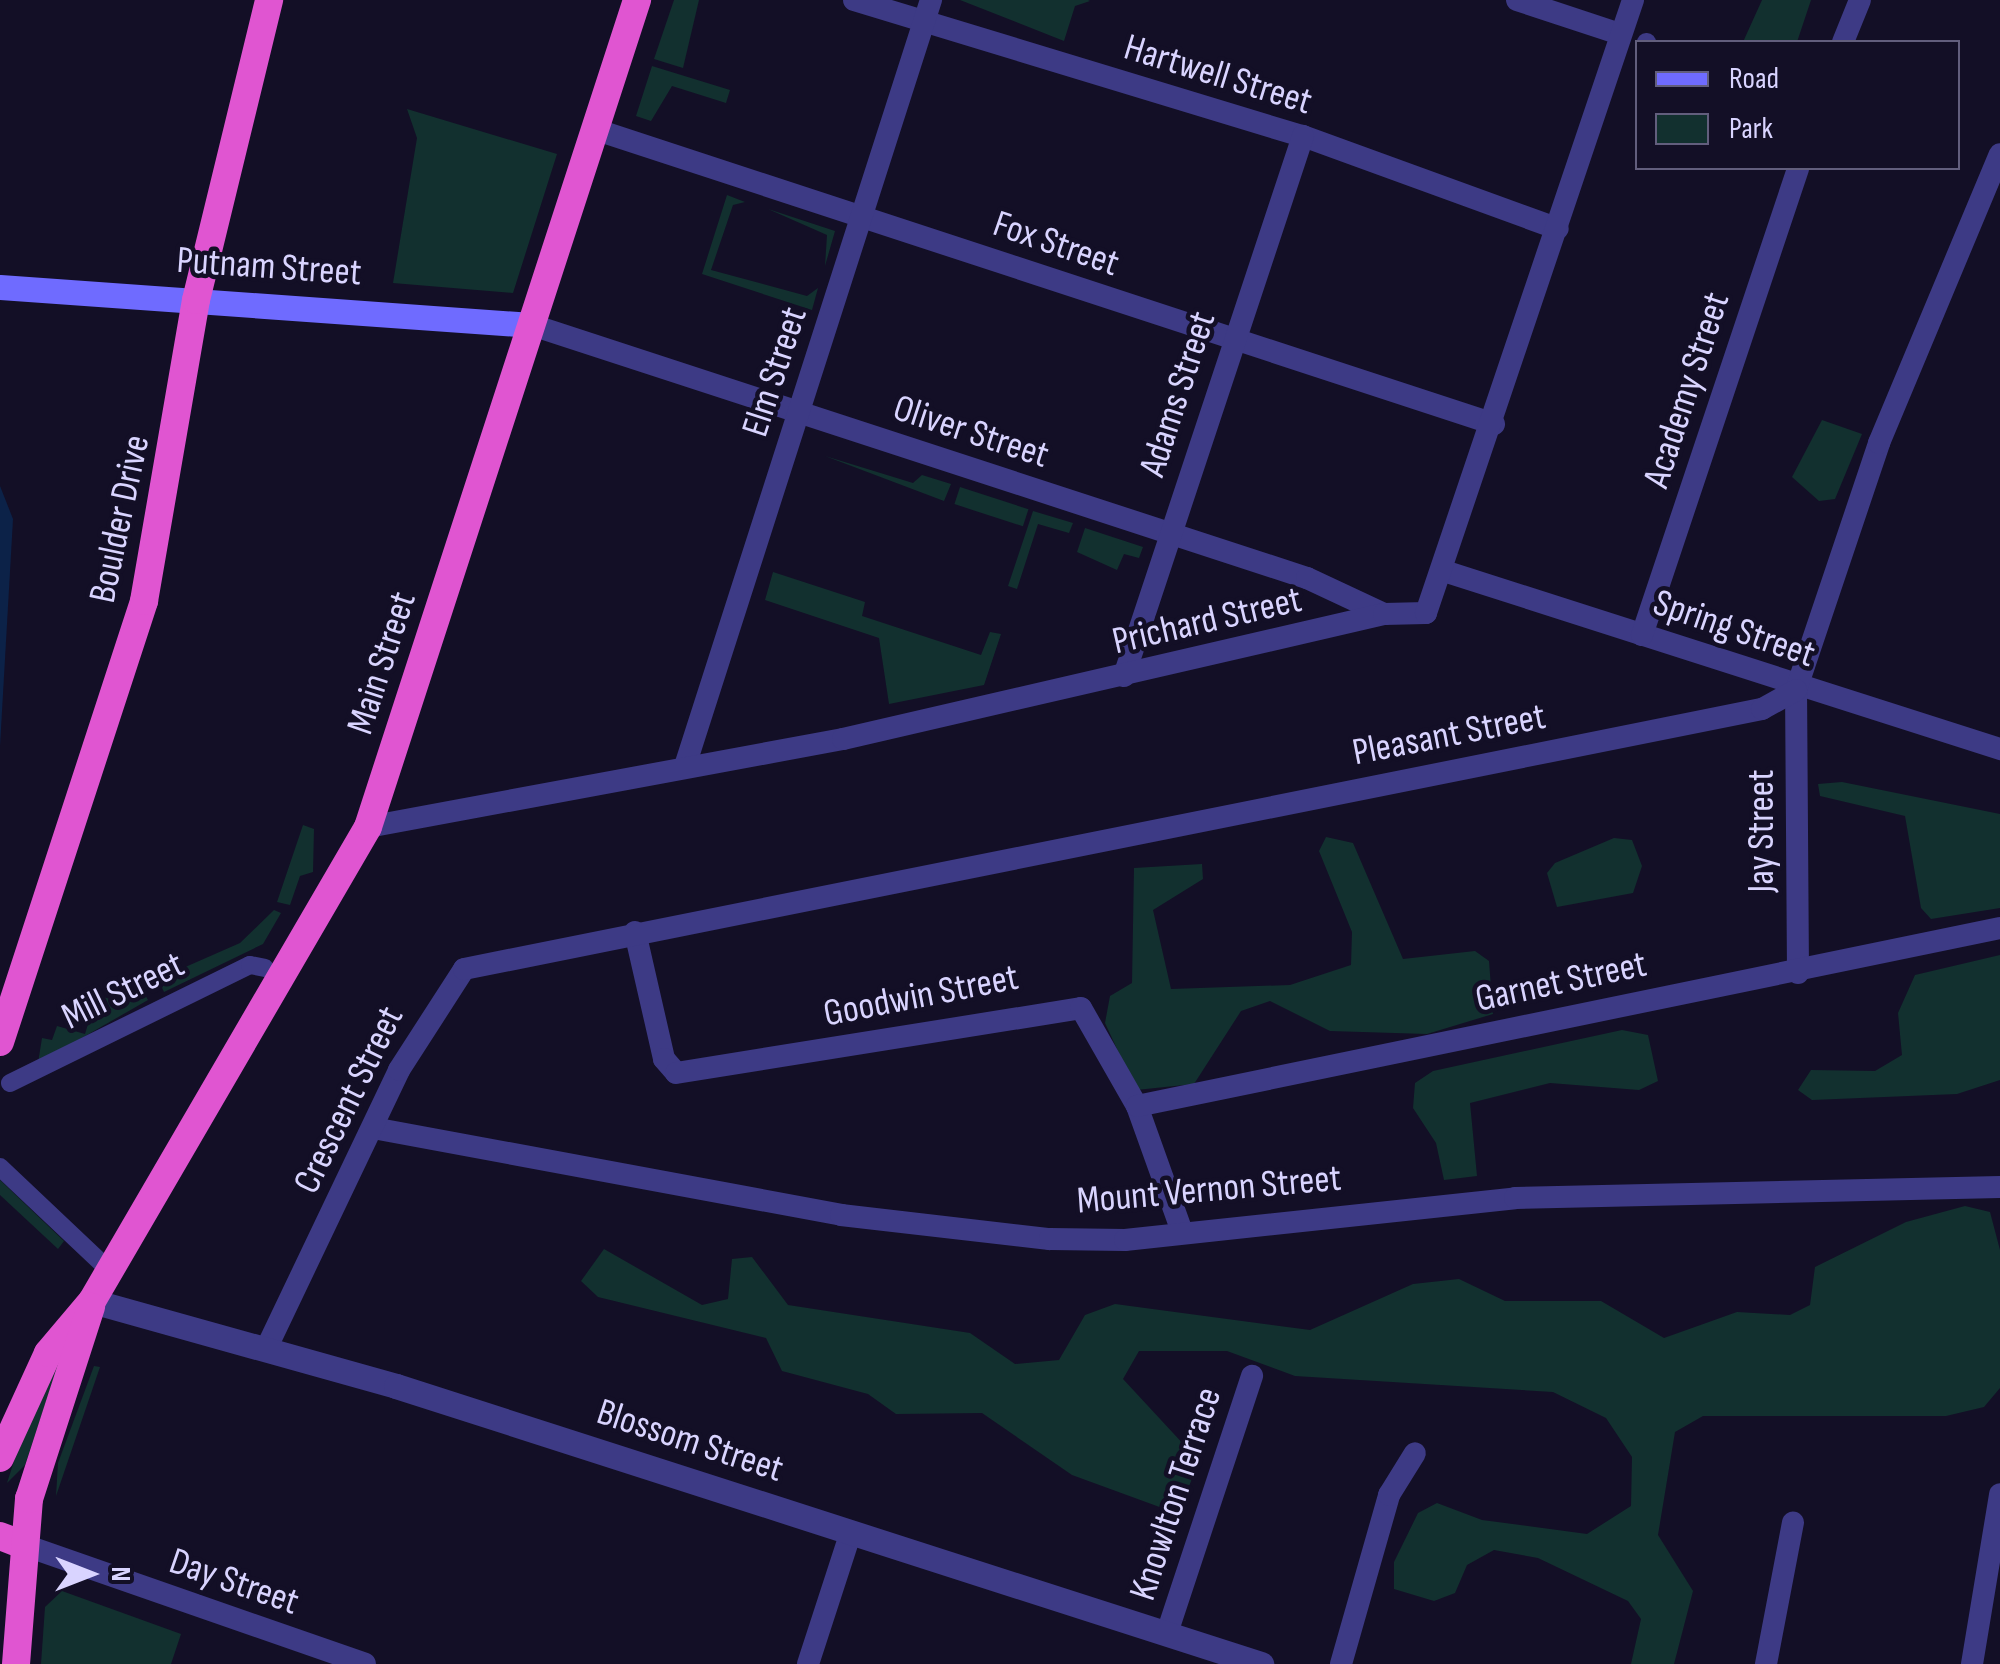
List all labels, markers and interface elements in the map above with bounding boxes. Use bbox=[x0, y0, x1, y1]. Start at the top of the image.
street label: Hartwell Street bbox=[1119, 25, 1317, 125]
legend bbox=[1635, 40, 1960, 170]
text: Road bbox=[1729, 61, 1779, 97]
text: Park bbox=[1729, 111, 1773, 147]
street label: Fox Street bbox=[987, 201, 1125, 287]
street label: Putnam Street bbox=[175, 238, 363, 296]
street label: Academy Street bbox=[1634, 287, 1740, 493]
street label: Elm Street bbox=[733, 302, 817, 442]
street label: Adams Street bbox=[1130, 306, 1226, 482]
street label: Oliver Street bbox=[888, 386, 1054, 478]
street label: Boulder Drive bbox=[80, 431, 160, 607]
street label: Prichard Street bbox=[1108, 577, 1306, 665]
street label: Spring Street bbox=[1647, 580, 1821, 678]
street label: Main Street bbox=[338, 586, 426, 740]
street label: Pleasant Street bbox=[1349, 694, 1549, 776]
street label: Jay Street bbox=[1739, 769, 1785, 893]
street label: Mill Street bbox=[55, 942, 191, 1040]
street label: Garnet Street bbox=[1471, 942, 1651, 1022]
street label: Goodwin Street bbox=[820, 955, 1022, 1037]
street label: Crescent Street bbox=[284, 999, 414, 1201]
street label: Mount Vernon Street bbox=[1075, 1156, 1343, 1224]
street label: Knowlton Terrace bbox=[1120, 1382, 1232, 1606]
street label: Blossom Street bbox=[591, 1389, 789, 1493]
north arrow bbox=[40, 1524, 140, 1624]
street label: Day Street bbox=[163, 1539, 305, 1625]
text: N bbox=[104, 1567, 137, 1581]

